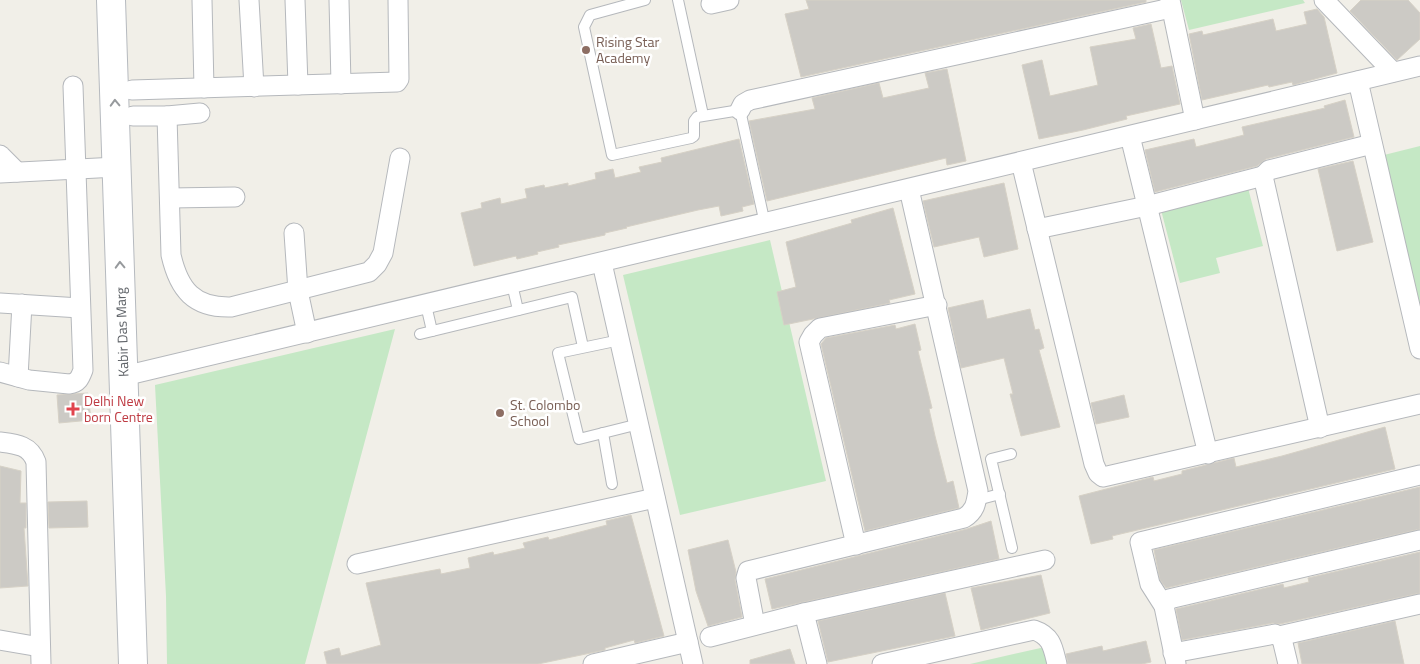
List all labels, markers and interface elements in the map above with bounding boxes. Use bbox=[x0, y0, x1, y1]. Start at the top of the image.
place label: Rising Star Academy bbox=[596, 31, 659, 68]
marker: Rising Star Academy bbox=[580, 44, 592, 56]
one-way arrow bbox=[109, 99, 120, 107]
one-way arrow bbox=[115, 261, 125, 269]
street label: Kabir Das Marg bbox=[109, 287, 134, 377]
place label: Delhi New born Centre bbox=[84, 390, 153, 427]
place label: St. Colombo School bbox=[510, 394, 580, 431]
marker: Delhi New born Centre bbox=[66, 402, 80, 416]
marker: St. Colombo School bbox=[494, 407, 506, 419]

